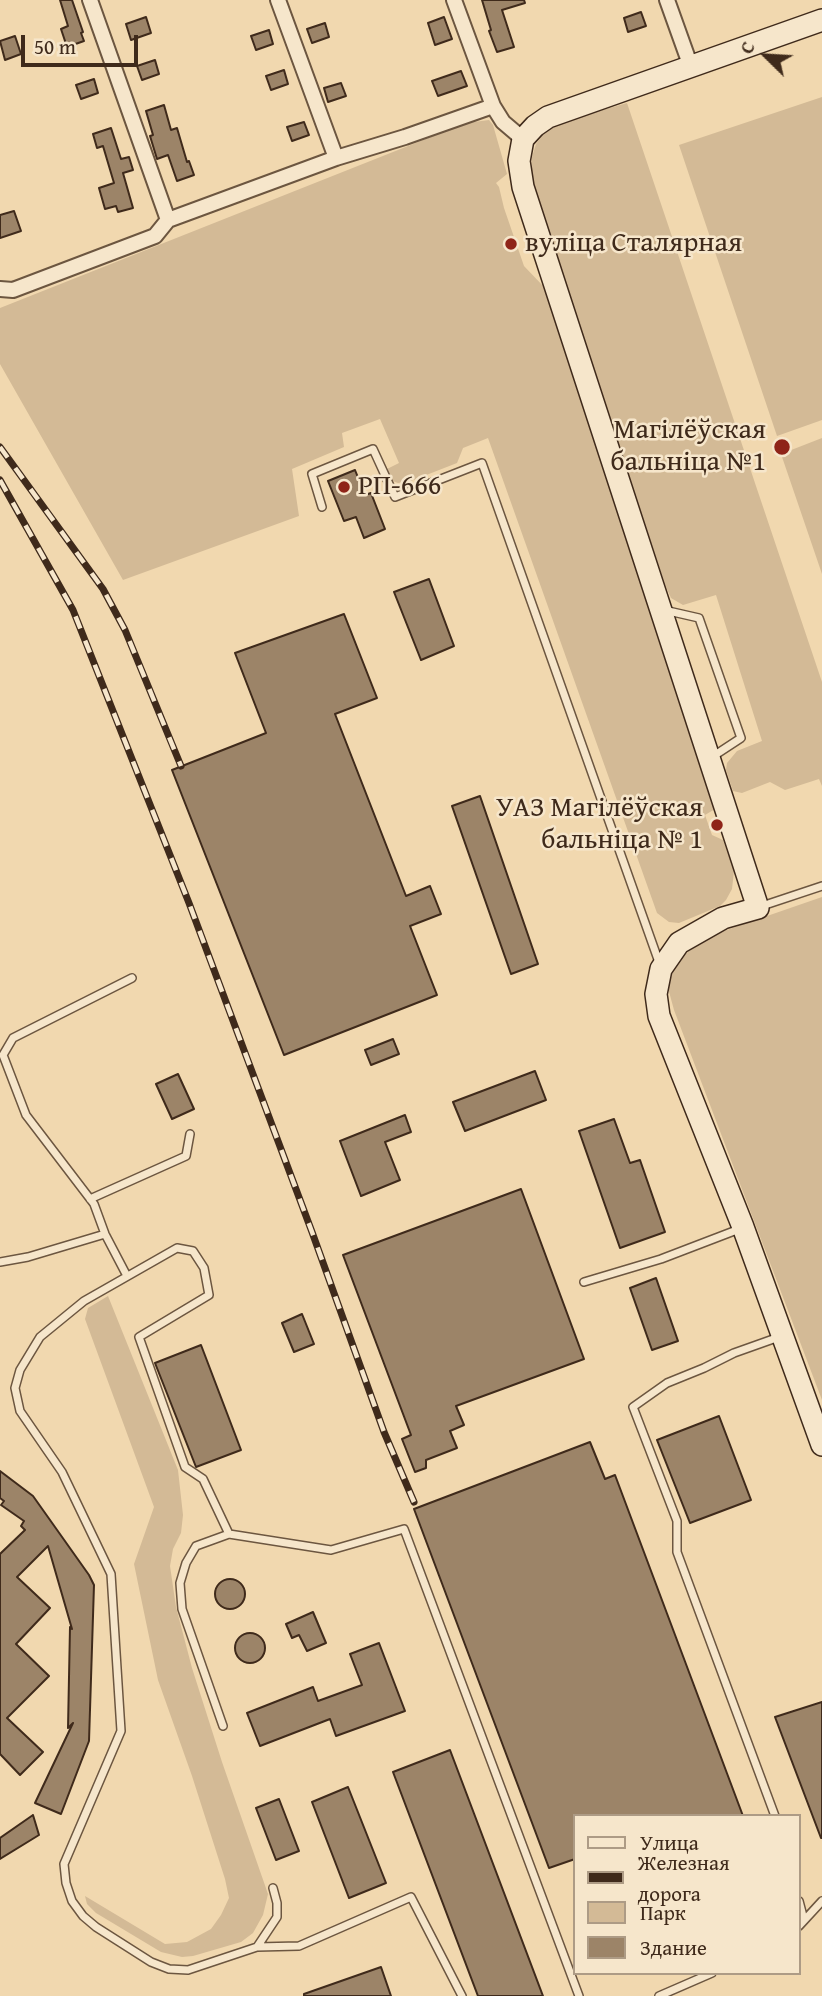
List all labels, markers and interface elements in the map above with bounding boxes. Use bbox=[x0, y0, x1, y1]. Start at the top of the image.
scale bar bbox=[24, 21, 142, 65]
north arrow bbox=[731, 21, 801, 91]
text: 50 m bbox=[34, 31, 76, 62]
text: С bbox=[732, 37, 762, 58]
place label: вуліца Сталярная bbox=[525, 227, 742, 261]
marker: вуліца Сталярная bbox=[503, 236, 519, 252]
place label: Магілёўская бальніца №1 bbox=[610, 414, 766, 480]
marker: Магілёўская бальніца №1 bbox=[772, 437, 792, 457]
place label: РП-666 bbox=[358, 470, 441, 504]
marker: РП-666 bbox=[336, 479, 352, 495]
place label: УАЗ Магілёўская бальніца № 1 bbox=[496, 792, 703, 858]
marker: УАЗ Магілёўская бальніца № 1 bbox=[709, 817, 725, 833]
legend bbox=[574, 1814, 801, 1975]
text: Улица bbox=[640, 1827, 699, 1858]
text: Железная дорога bbox=[638, 1847, 730, 1909]
text: Парк bbox=[640, 1897, 686, 1928]
text: Здание bbox=[640, 1932, 707, 1963]

